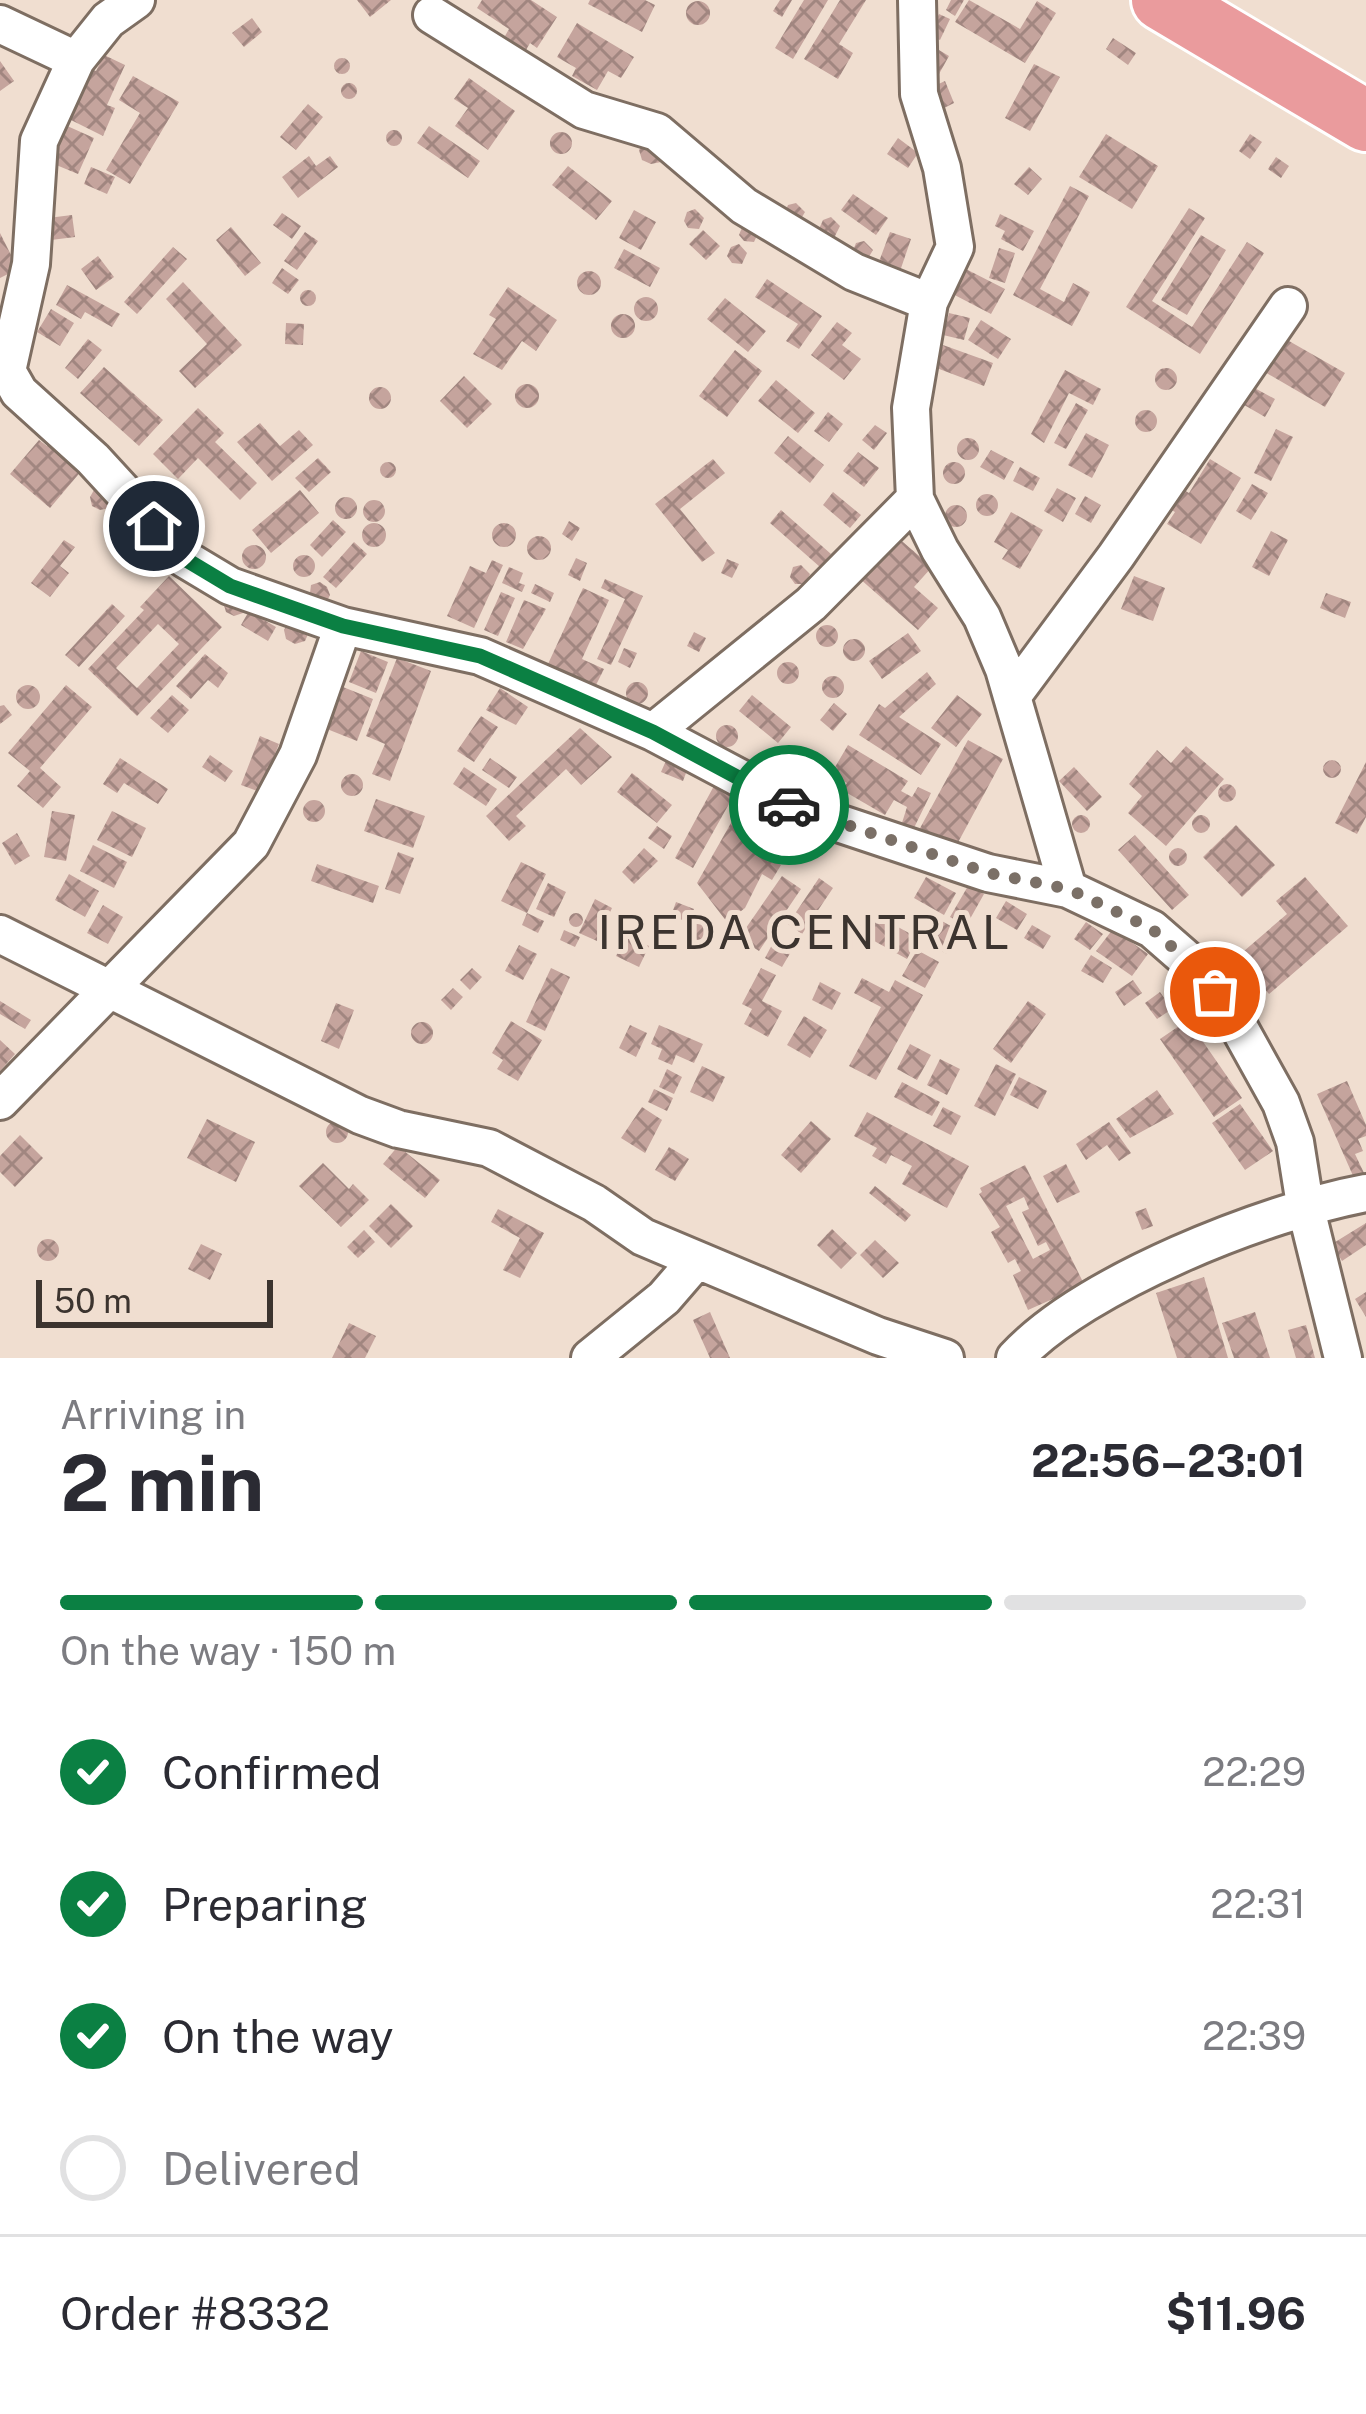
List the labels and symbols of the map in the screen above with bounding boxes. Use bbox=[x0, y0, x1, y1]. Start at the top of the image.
pin bbox=[103, 475, 205, 577]
courier bbox=[729, 745, 849, 865]
district label: IREDA CENTRAL bbox=[597, 903, 1013, 960]
pin bbox=[1164, 941, 1266, 1043]
scale bar bbox=[36, 1274, 273, 1327]

